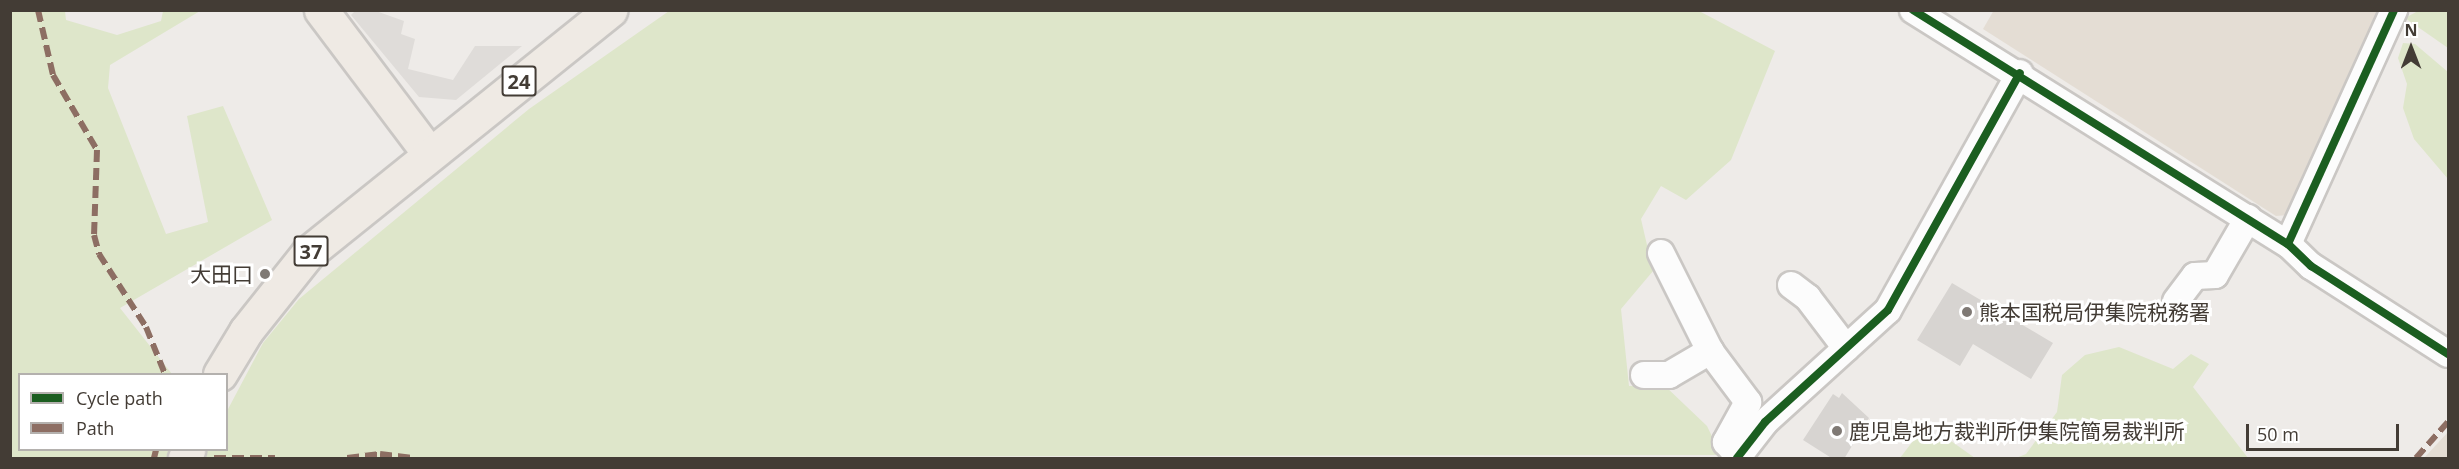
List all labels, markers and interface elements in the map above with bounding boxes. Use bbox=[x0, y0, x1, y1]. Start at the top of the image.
north arrow bbox=[2381, 18, 2441, 78]
text: N bbox=[2404, 19, 2418, 41]
road number: 24 bbox=[501, 64, 537, 98]
road number: 37 bbox=[293, 234, 329, 268]
place label: 大田口 bbox=[190, 261, 253, 287]
marker: 大田口 bbox=[258, 267, 272, 281]
place label: 熊本国税局伊集院税務署 bbox=[1979, 299, 2210, 325]
marker: 熊本国税局伊集院税務署 bbox=[1960, 305, 1974, 319]
legend bbox=[18, 373, 228, 451]
text: Cycle path bbox=[76, 386, 163, 410]
scale bar bbox=[2249, 412, 2402, 450]
text: Path bbox=[76, 416, 114, 440]
place label: 鹿児島地方裁判所伊集院簡易裁判所 bbox=[1849, 418, 2185, 444]
text: 50 m bbox=[2257, 422, 2299, 446]
marker: 鹿児島地方裁判所伊集院簡易裁判所 bbox=[1830, 424, 1844, 438]

